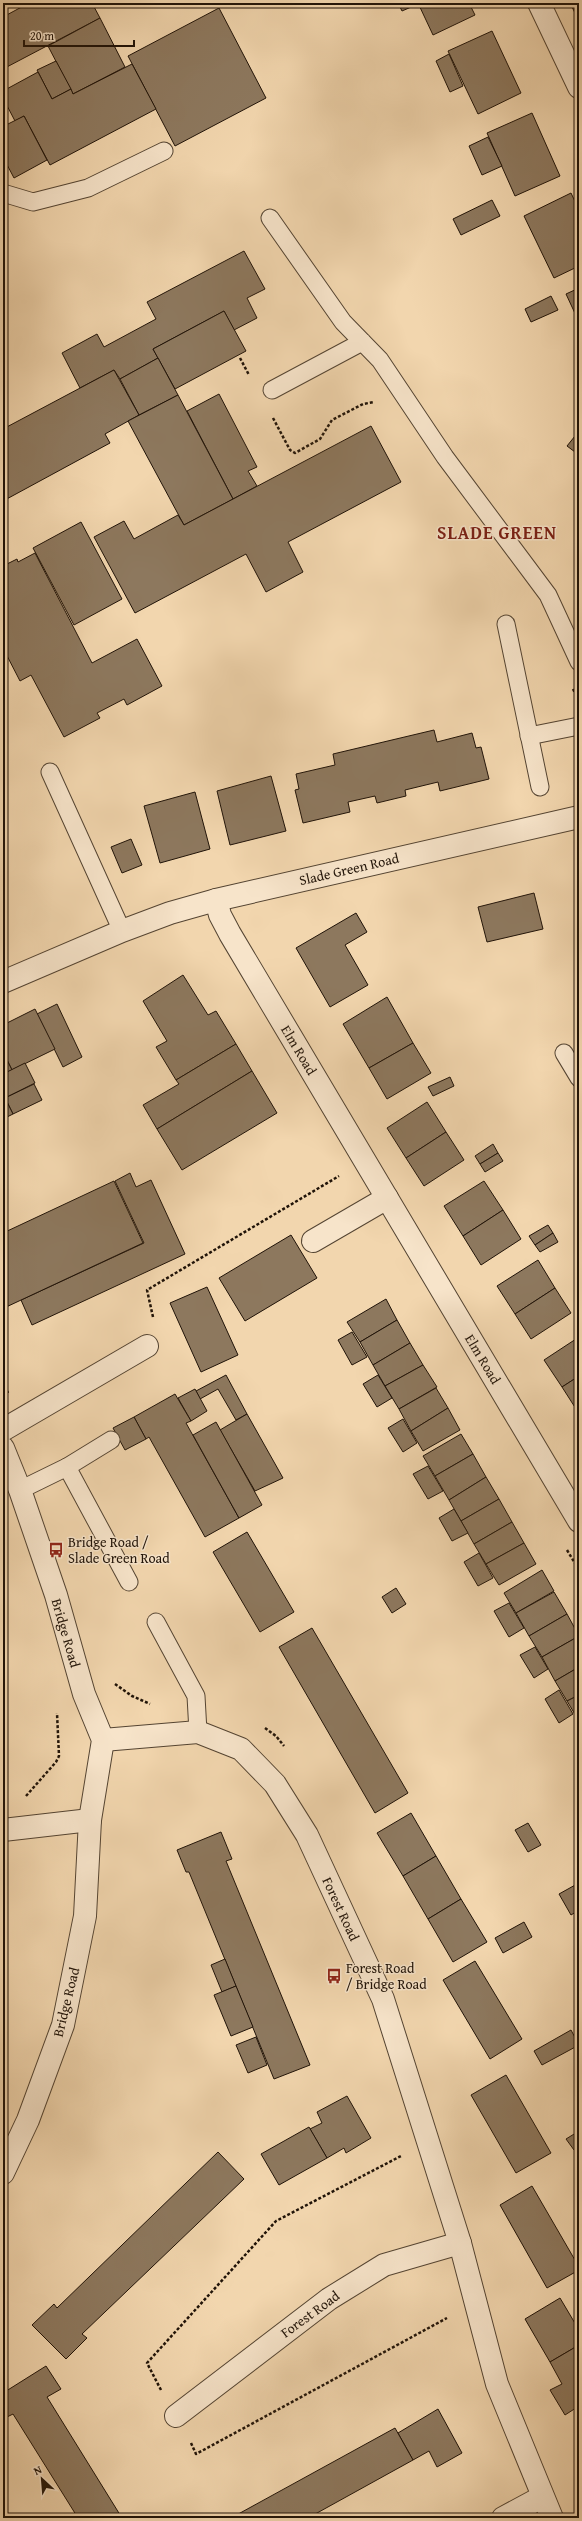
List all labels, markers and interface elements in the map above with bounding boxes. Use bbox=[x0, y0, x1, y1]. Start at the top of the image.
scale bar bbox=[24, 22, 134, 48]
text: 20 m bbox=[30, 27, 54, 44]
district label: SLADE GREEN bbox=[437, 519, 557, 546]
street label: Slade Green Road bbox=[297, 848, 401, 890]
street label: Elm Road bbox=[276, 1021, 322, 1079]
street label: Elm Road bbox=[460, 1330, 506, 1388]
place label: Bridge Road / Slade Green Road bbox=[68, 1532, 170, 1568]
bus stop icon: Bridge Road / Slade Green Road bbox=[47, 1541, 65, 1559]
street label: Bridge Road bbox=[47, 1596, 86, 1670]
street label: Forest Road bbox=[317, 1874, 365, 1945]
place label: Forest Road / Bridge Road bbox=[346, 1958, 427, 1994]
street label: Bridge Road bbox=[48, 1965, 84, 2039]
bus stop icon: Forest Road / Bridge Road bbox=[325, 1967, 343, 1985]
street label: Forest Road bbox=[276, 2285, 344, 2342]
north arrow bbox=[22, 2459, 62, 2499]
text: N bbox=[31, 2461, 45, 2479]

